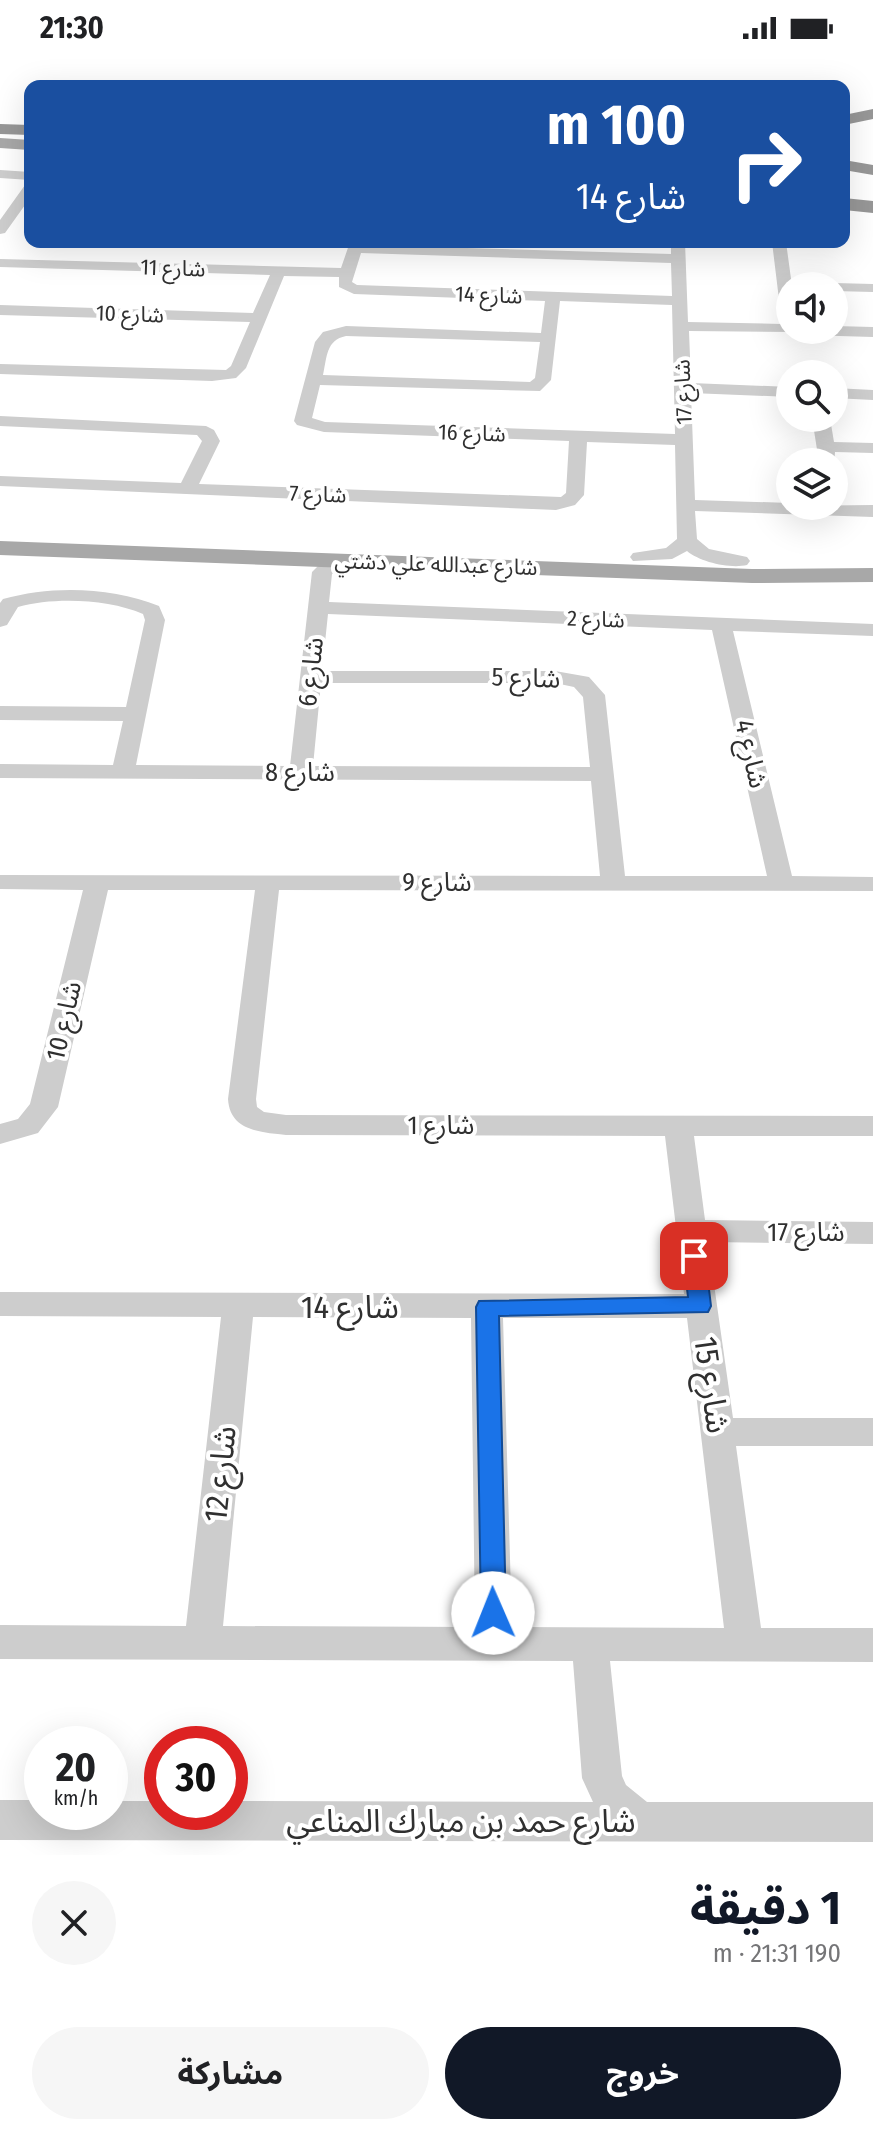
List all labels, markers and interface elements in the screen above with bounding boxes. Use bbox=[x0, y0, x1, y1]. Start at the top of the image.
text: 21:30 bbox=[40, 10, 104, 46]
text: 100 m bbox=[547, 92, 686, 159]
icon: right bbox=[714, 112, 818, 216]
text: شارع 14 bbox=[576, 175, 686, 219]
street label: شارع 11 bbox=[140, 253, 206, 286]
map controls bbox=[776, 272, 848, 520]
button: sound bbox=[776, 272, 848, 344]
street label: شارع 14 bbox=[455, 280, 523, 313]
street label: شارع 10 bbox=[95, 299, 165, 332]
street label: شارع 17 bbox=[668, 359, 701, 425]
button: search bbox=[776, 360, 848, 432]
street label: شارع 16 bbox=[438, 418, 506, 451]
button: layers bbox=[776, 448, 848, 520]
street label: شارع 7 bbox=[289, 480, 347, 511]
street label: شارع عبدالله علي دشتي bbox=[334, 547, 538, 584]
street label: شارع 2 bbox=[567, 605, 625, 636]
street label: شارع 6 bbox=[292, 636, 333, 709]
street label: شارع 5 bbox=[491, 661, 561, 698]
street label: شارع 4 bbox=[725, 717, 774, 792]
street label: شارع 8 bbox=[265, 757, 335, 791]
street label: شارع 9 bbox=[402, 867, 472, 901]
street label: شارع 10 bbox=[40, 978, 91, 1064]
street label: شارع 1 bbox=[408, 1110, 474, 1144]
street label: شارع 17 bbox=[767, 1217, 845, 1251]
pin bbox=[660, 1222, 728, 1290]
icon: arrive bbox=[672, 1234, 716, 1278]
street label: شارع 14 bbox=[301, 1288, 399, 1331]
street label: شارع 15 bbox=[681, 1334, 738, 1436]
street label: شارع 12 bbox=[196, 1424, 249, 1524]
position arrow bbox=[451, 1571, 535, 1655]
speed limit sign: 30 bbox=[144, 1726, 248, 1830]
text: 20 bbox=[56, 1744, 96, 1792]
text: km/h bbox=[54, 1786, 98, 1810]
street label: شارع حمد بن مبارك المناعي bbox=[286, 1802, 636, 1845]
text: 1 دقيقة bbox=[690, 1879, 841, 1937]
button: close bbox=[32, 1881, 116, 1965]
text: 190 m · 21:31 bbox=[713, 1938, 841, 1969]
button: مشاركة bbox=[32, 2027, 429, 2119]
button: خروج bbox=[445, 2027, 841, 2119]

